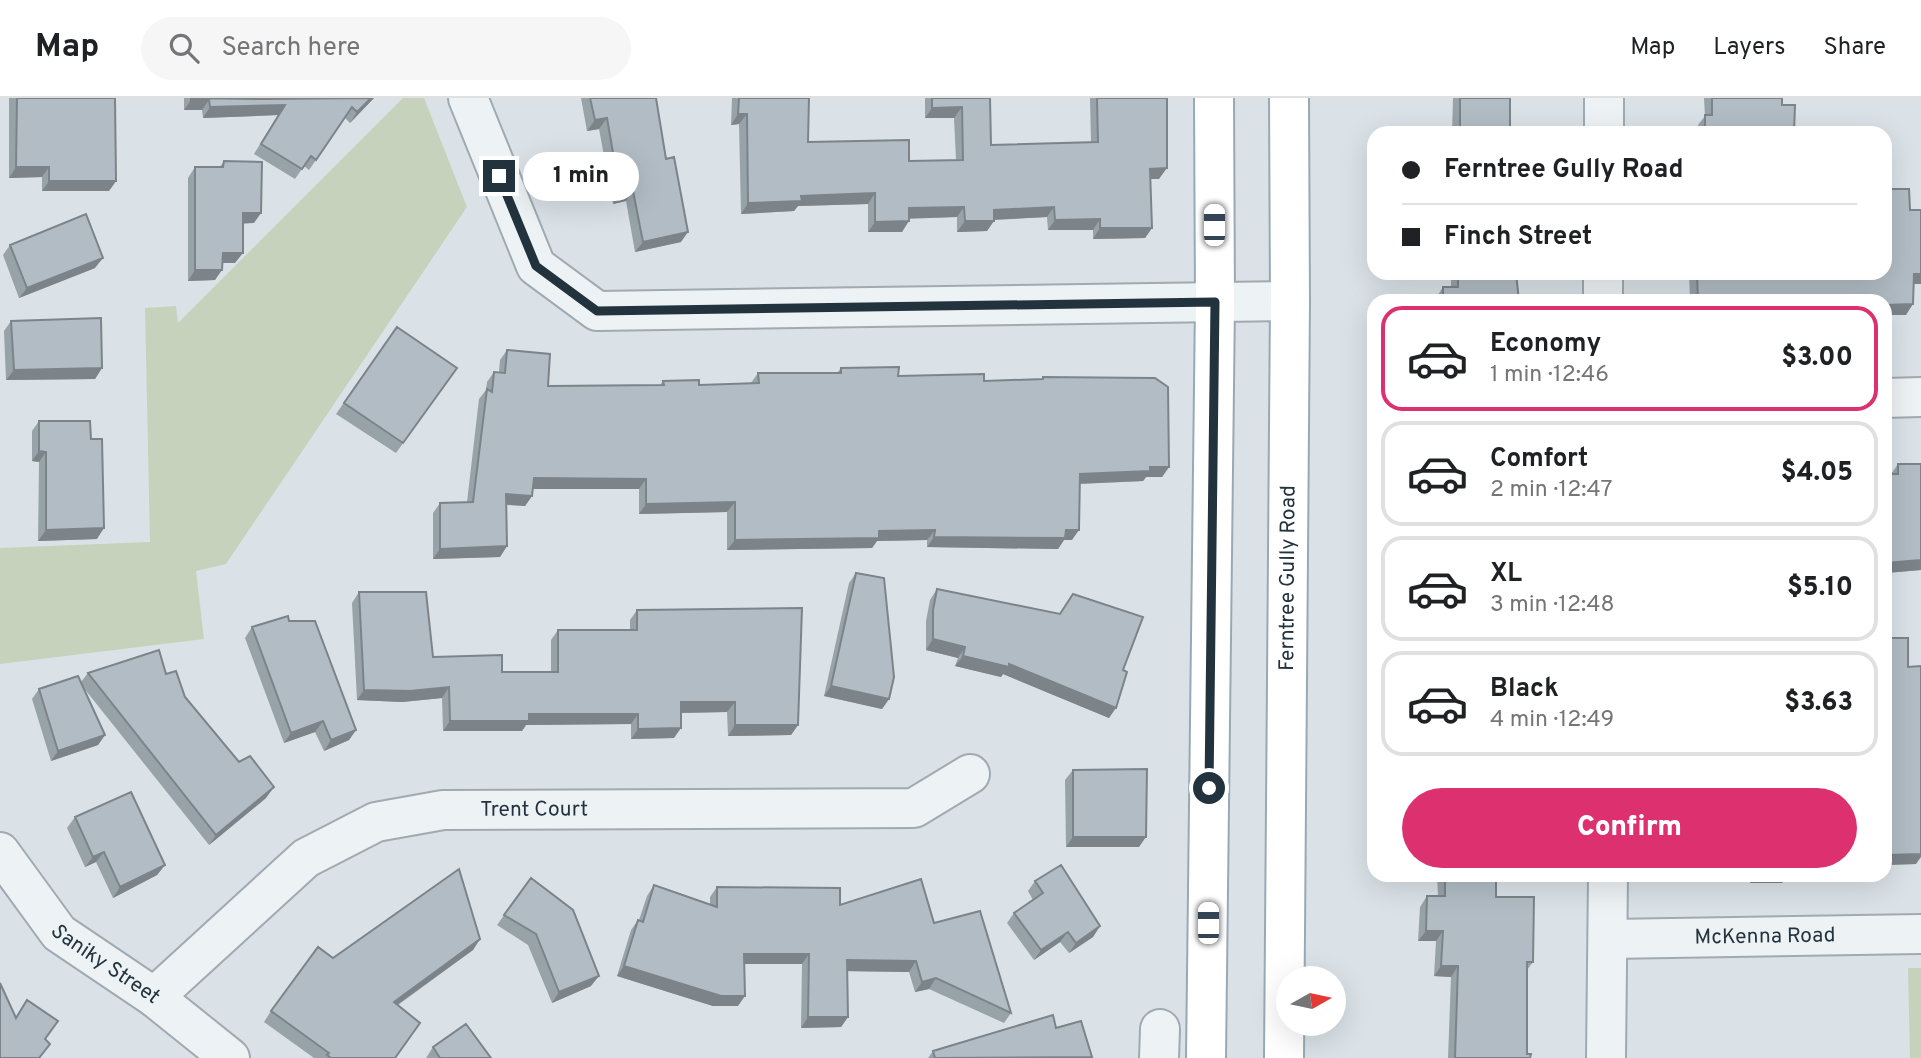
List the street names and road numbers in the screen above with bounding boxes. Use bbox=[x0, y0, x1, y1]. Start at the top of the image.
street label: Ferntree Gully Road bbox=[1274, 485, 1302, 671]
street label: Trent Court bbox=[480, 796, 588, 823]
street label: Saniky Street bbox=[44, 919, 166, 1010]
street label: McKenna Road bbox=[1694, 922, 1836, 951]

